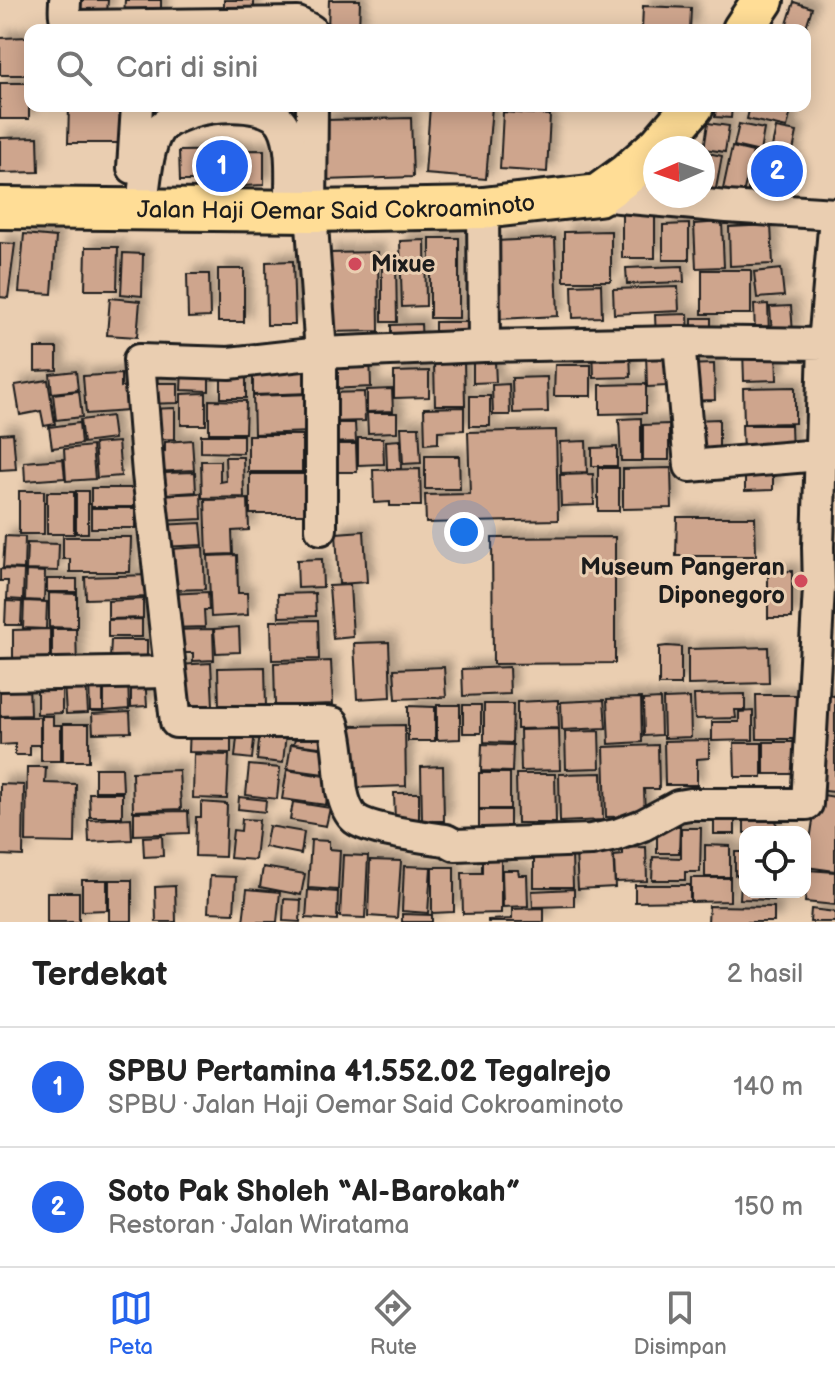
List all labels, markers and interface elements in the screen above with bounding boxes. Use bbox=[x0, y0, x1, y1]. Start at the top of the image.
search box bbox=[24, 24, 811, 112]
icon: search bbox=[52, 46, 96, 90]
text: Cari di sini bbox=[116, 50, 258, 86]
pin: 1 bbox=[196, 136, 248, 196]
north arrow bbox=[643, 136, 715, 208]
pin: 2 bbox=[751, 141, 803, 201]
street label: Jalan Haji Oemar Said Cokroaminoto bbox=[137, 188, 536, 226]
place label: Mixue bbox=[371, 250, 436, 279]
marker: Mixue bbox=[346, 255, 364, 273]
your location bbox=[444, 512, 484, 552]
place label: Museum Pangeran Diponegoro bbox=[580, 553, 785, 610]
marker: Museum Pangeran Diponegoro bbox=[792, 572, 810, 590]
map controls bbox=[739, 826, 811, 898]
button: locate bbox=[739, 826, 811, 898]
text: Terdekat bbox=[32, 954, 167, 995]
text: 2 hasil bbox=[727, 959, 803, 990]
text: SPBU Pertamina 41.552.02 Tegalrejo bbox=[108, 1054, 611, 1090]
text: 1 bbox=[53, 1072, 63, 1103]
text: 140 m bbox=[733, 1072, 803, 1103]
text: SPBU · Jalan Haji Oemar Said Cokroaminoto bbox=[108, 1090, 624, 1121]
text: Soto Pak Sholeh “Al-Barokah” bbox=[108, 1174, 520, 1210]
text: 2 bbox=[50, 1192, 66, 1223]
text: 150 m bbox=[734, 1192, 803, 1223]
text: Restoran · Jalan Wiratama bbox=[108, 1210, 410, 1241]
tab: Peta bbox=[108, 1286, 153, 1361]
tab: Rute bbox=[370, 1286, 417, 1361]
tab: Disimpan bbox=[634, 1286, 727, 1361]

